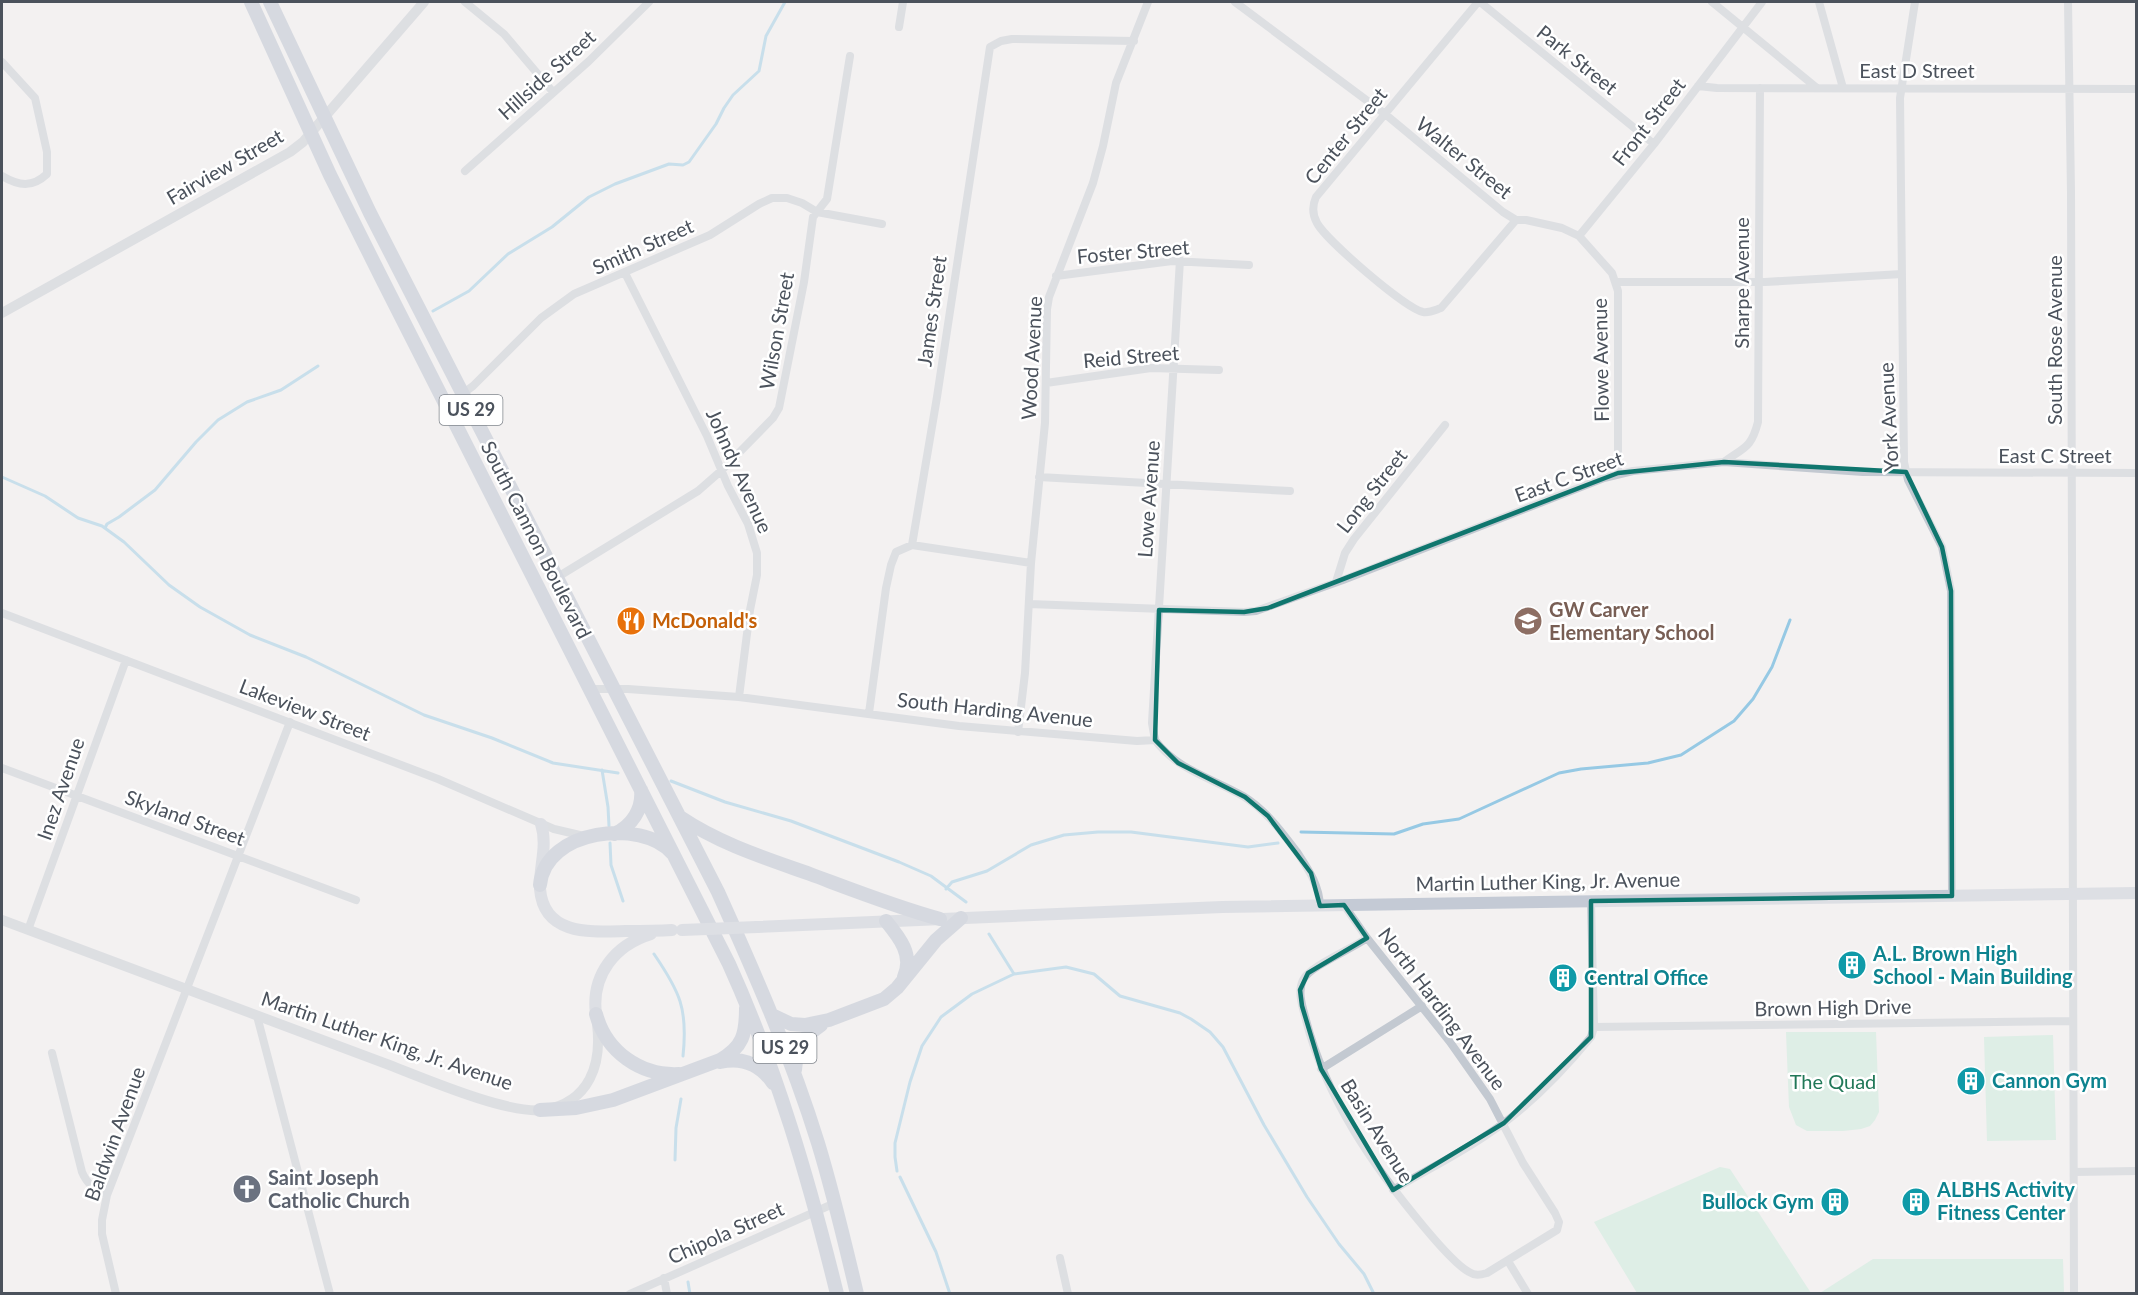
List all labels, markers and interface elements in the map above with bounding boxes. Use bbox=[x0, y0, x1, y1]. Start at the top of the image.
street label: Park Street bbox=[1532, 19, 1623, 99]
street label: Hillside Street bbox=[493, 24, 600, 124]
street label: East D Street bbox=[1859, 58, 1975, 82]
street label: Front Street bbox=[1607, 73, 1690, 170]
street label: Center Street bbox=[1299, 82, 1391, 188]
street label: Walter Street bbox=[1412, 111, 1517, 203]
street label: Fairview Street bbox=[162, 123, 287, 209]
street label: Smith Street bbox=[588, 213, 697, 279]
street label: Sharpe Avenue bbox=[1729, 217, 1753, 349]
street label: Foster Street bbox=[1076, 234, 1190, 268]
street label: James Street bbox=[911, 254, 951, 368]
street label: South Rose Avenue bbox=[2042, 255, 2066, 425]
street label: Wilson Street bbox=[754, 270, 798, 392]
street label: Wood Avenue bbox=[1016, 295, 1046, 421]
street label: Flowe Avenue bbox=[1587, 298, 1613, 422]
street label: Reid Street bbox=[1082, 340, 1180, 372]
street label: York Avenue bbox=[1873, 362, 1903, 472]
road number: US 29 bbox=[440, 395, 502, 425]
street label: Johndy Avenue bbox=[702, 405, 778, 536]
street label: South Cannon Boulevard bbox=[477, 437, 597, 642]
street label: Lowe Avenue bbox=[1132, 439, 1164, 558]
street label: East C Street bbox=[1998, 443, 2112, 467]
street label: Long Street bbox=[1331, 444, 1412, 537]
street label: East C Street bbox=[1511, 445, 1626, 507]
place label: GW Carver Elementary School bbox=[1549, 597, 1714, 644]
restaurant icon: McDonald's bbox=[615, 605, 647, 637]
school or university icon: GW Carver Elementary School bbox=[1512, 605, 1544, 637]
place label: McDonald's bbox=[652, 608, 757, 632]
street label: Lakeview Street bbox=[236, 673, 374, 745]
street label: South Harding Avenue bbox=[896, 687, 1094, 731]
street label: Inez Avenue bbox=[31, 734, 89, 843]
street label: Skyland Street bbox=[122, 784, 249, 850]
street label: Martin Luther King, Jr. Avenue bbox=[1415, 867, 1680, 895]
street label: North Harding Avenue bbox=[1374, 922, 1512, 1094]
place label: A.L. Brown High School - Main Building bbox=[1872, 941, 2073, 988]
building icon: A.L. Brown High School - Main Building bbox=[1836, 949, 1868, 981]
building icon: Central Office bbox=[1547, 962, 1579, 994]
place label: Central Office bbox=[1584, 965, 1709, 989]
street label: Martin Luther King, Jr. Avenue bbox=[258, 986, 516, 1094]
street label: Brown High Drive bbox=[1754, 994, 1912, 1020]
road number: US 29 bbox=[754, 1033, 816, 1063]
street label: Baldwin Avenue bbox=[79, 1063, 149, 1204]
building icon: Cannon Gym bbox=[1955, 1065, 1987, 1097]
place label: Cannon Gym bbox=[1992, 1068, 2107, 1092]
park label: The Quad bbox=[1790, 1069, 1876, 1093]
street label: Basin Avenue bbox=[1336, 1074, 1419, 1187]
place label: Saint Joseph Catholic Church bbox=[268, 1165, 410, 1212]
church icon: Saint Joseph Catholic Church bbox=[231, 1173, 263, 1205]
place label: ALBHS Activity Fitness Center bbox=[1936, 1177, 2075, 1224]
building icon: Bullock Gym bbox=[1819, 1186, 1851, 1218]
building icon: ALBHS Activity Fitness Center bbox=[1900, 1186, 1932, 1218]
place label: Bullock Gym bbox=[1702, 1189, 1814, 1213]
street label: Chipola Street bbox=[664, 1196, 787, 1268]

